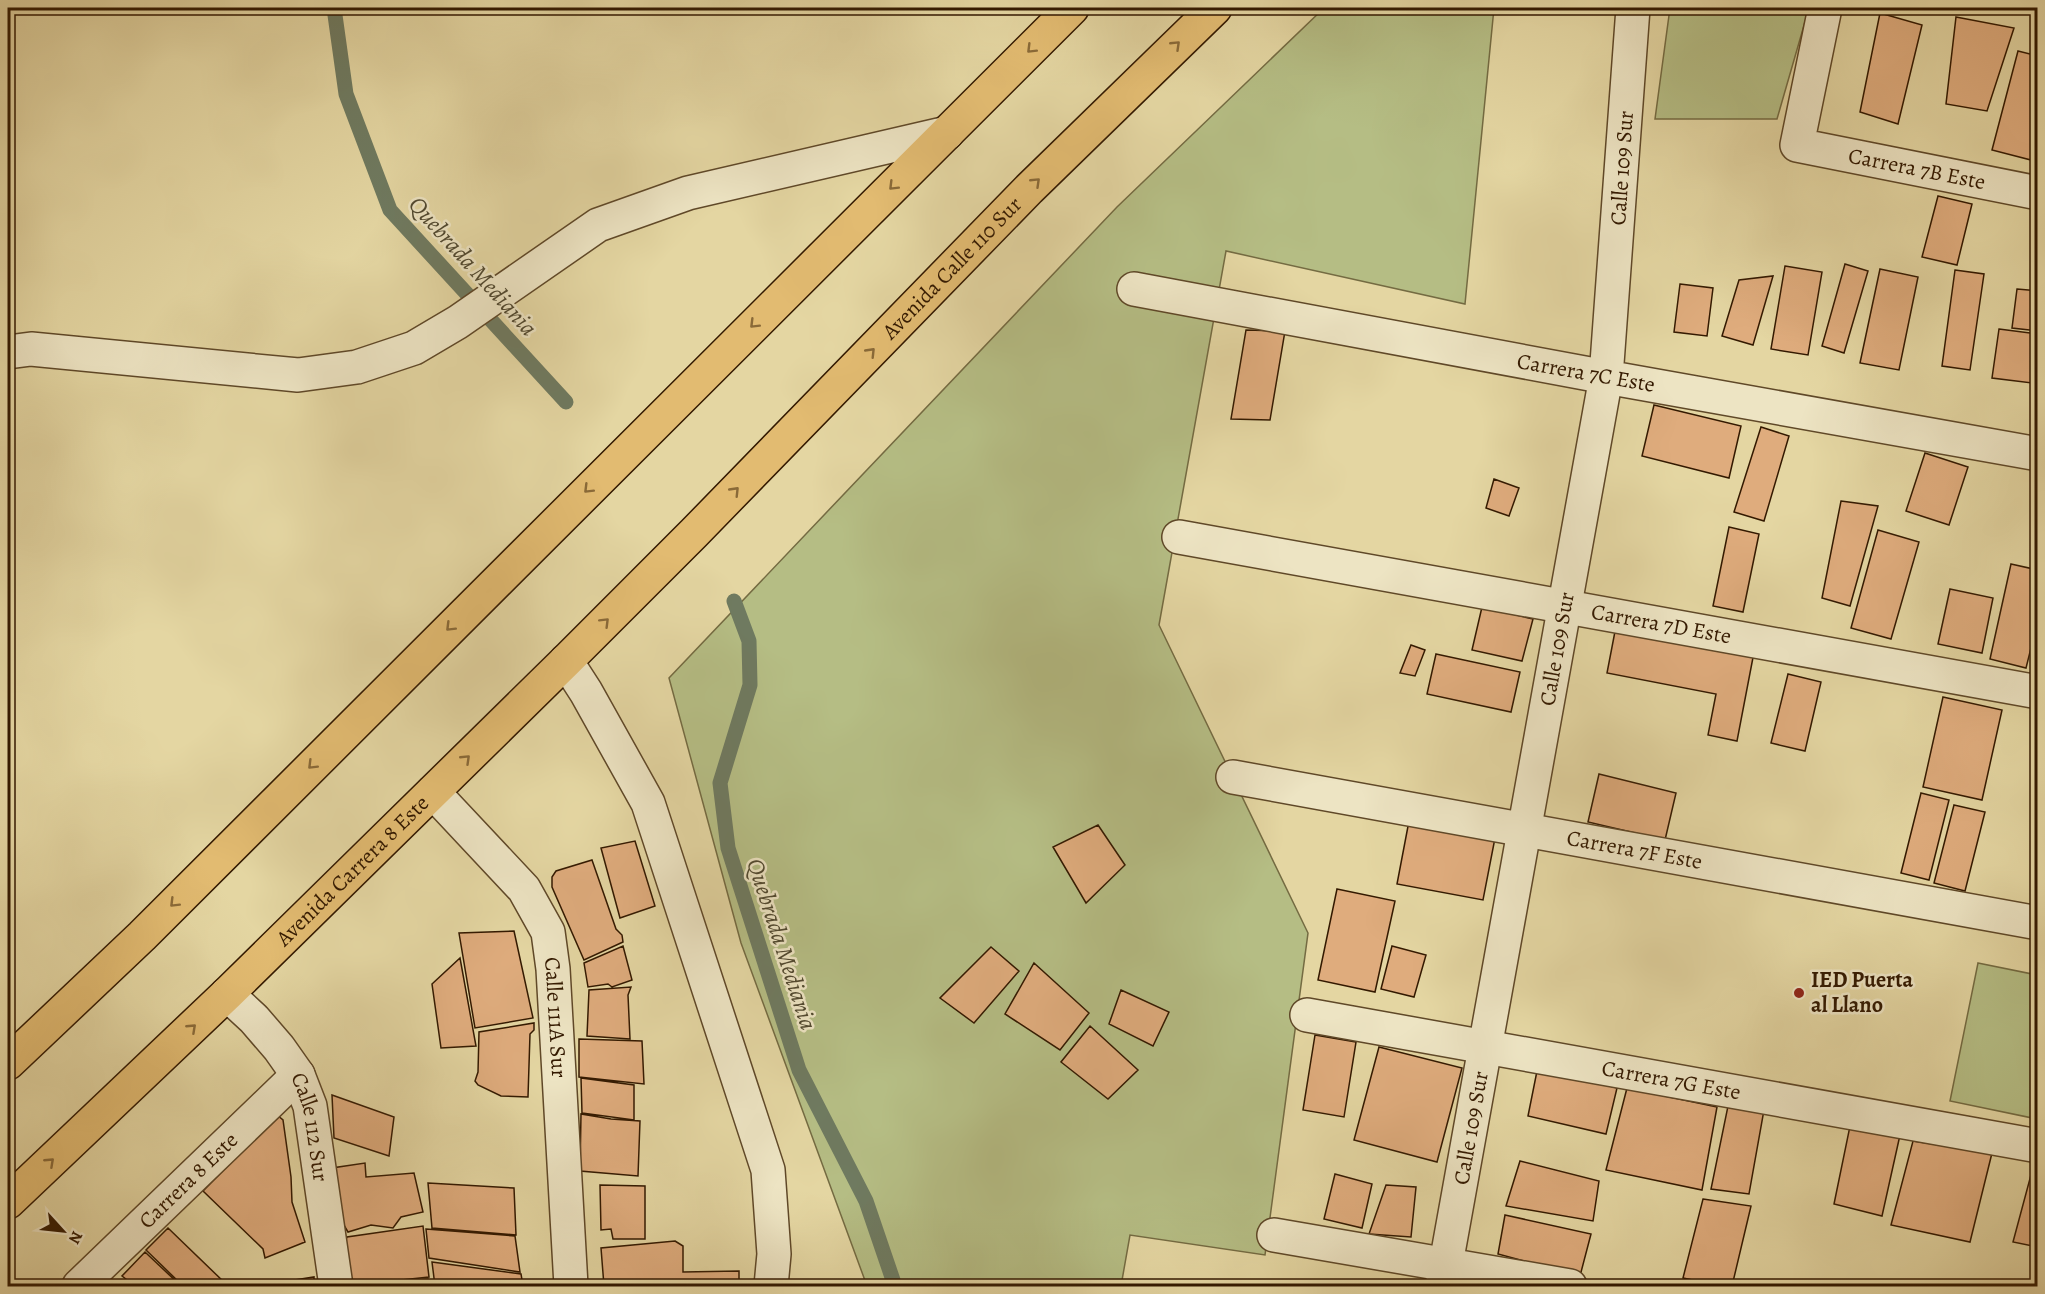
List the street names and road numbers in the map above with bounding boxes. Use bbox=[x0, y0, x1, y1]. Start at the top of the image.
street label: Calle 109 Sur bbox=[1603, 110, 1641, 226]
street label: Carrera 7B Este bbox=[1846, 141, 1988, 197]
street label: Avenida Calle 110 Sur bbox=[875, 190, 1029, 347]
street label: Carrera 7C Este bbox=[1515, 346, 1657, 400]
street label: Calle 109 Sur bbox=[1532, 590, 1582, 708]
street label: Carrera 7D Este bbox=[1589, 597, 1733, 651]
street label: Avenida Carrera 8 Este bbox=[269, 789, 436, 954]
street label: Carrera 7F Este bbox=[1564, 823, 1705, 877]
street label: Calle 111A Sur bbox=[537, 955, 574, 1079]
street label: Carrera 7G Este bbox=[1599, 1053, 1743, 1107]
street label: Calle 112 Sur bbox=[283, 1068, 336, 1183]
street label: Calle 109 Sur bbox=[1446, 1069, 1496, 1187]
street label: Carrera 8 Este bbox=[132, 1126, 245, 1236]

